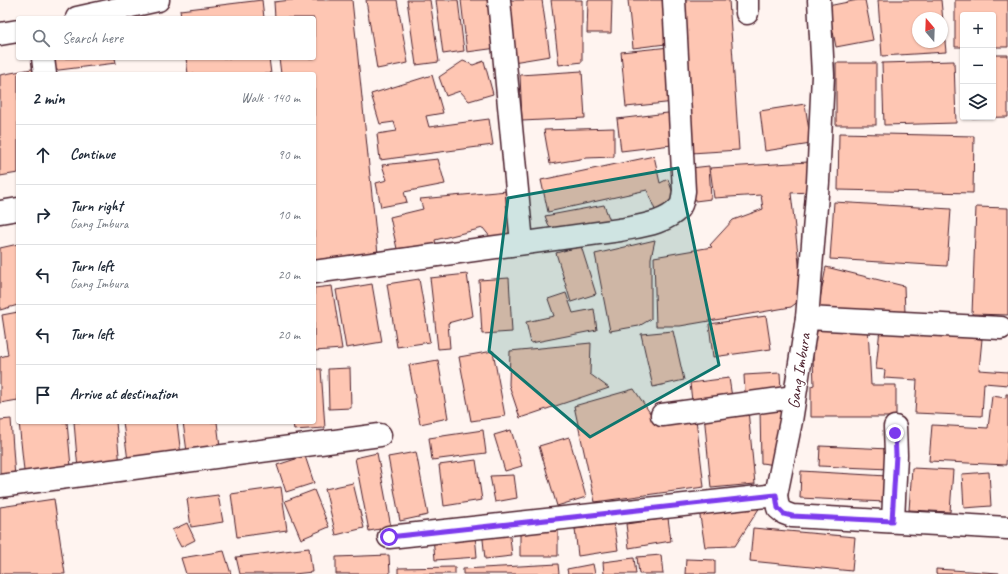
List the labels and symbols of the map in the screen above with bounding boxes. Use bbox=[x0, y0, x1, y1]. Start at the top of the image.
north arrow bbox=[912, 12, 948, 48]
street label: Gang Imbura bbox=[783, 331, 816, 410]
route end bbox=[886, 424, 904, 442]
route start bbox=[380, 528, 398, 546]

